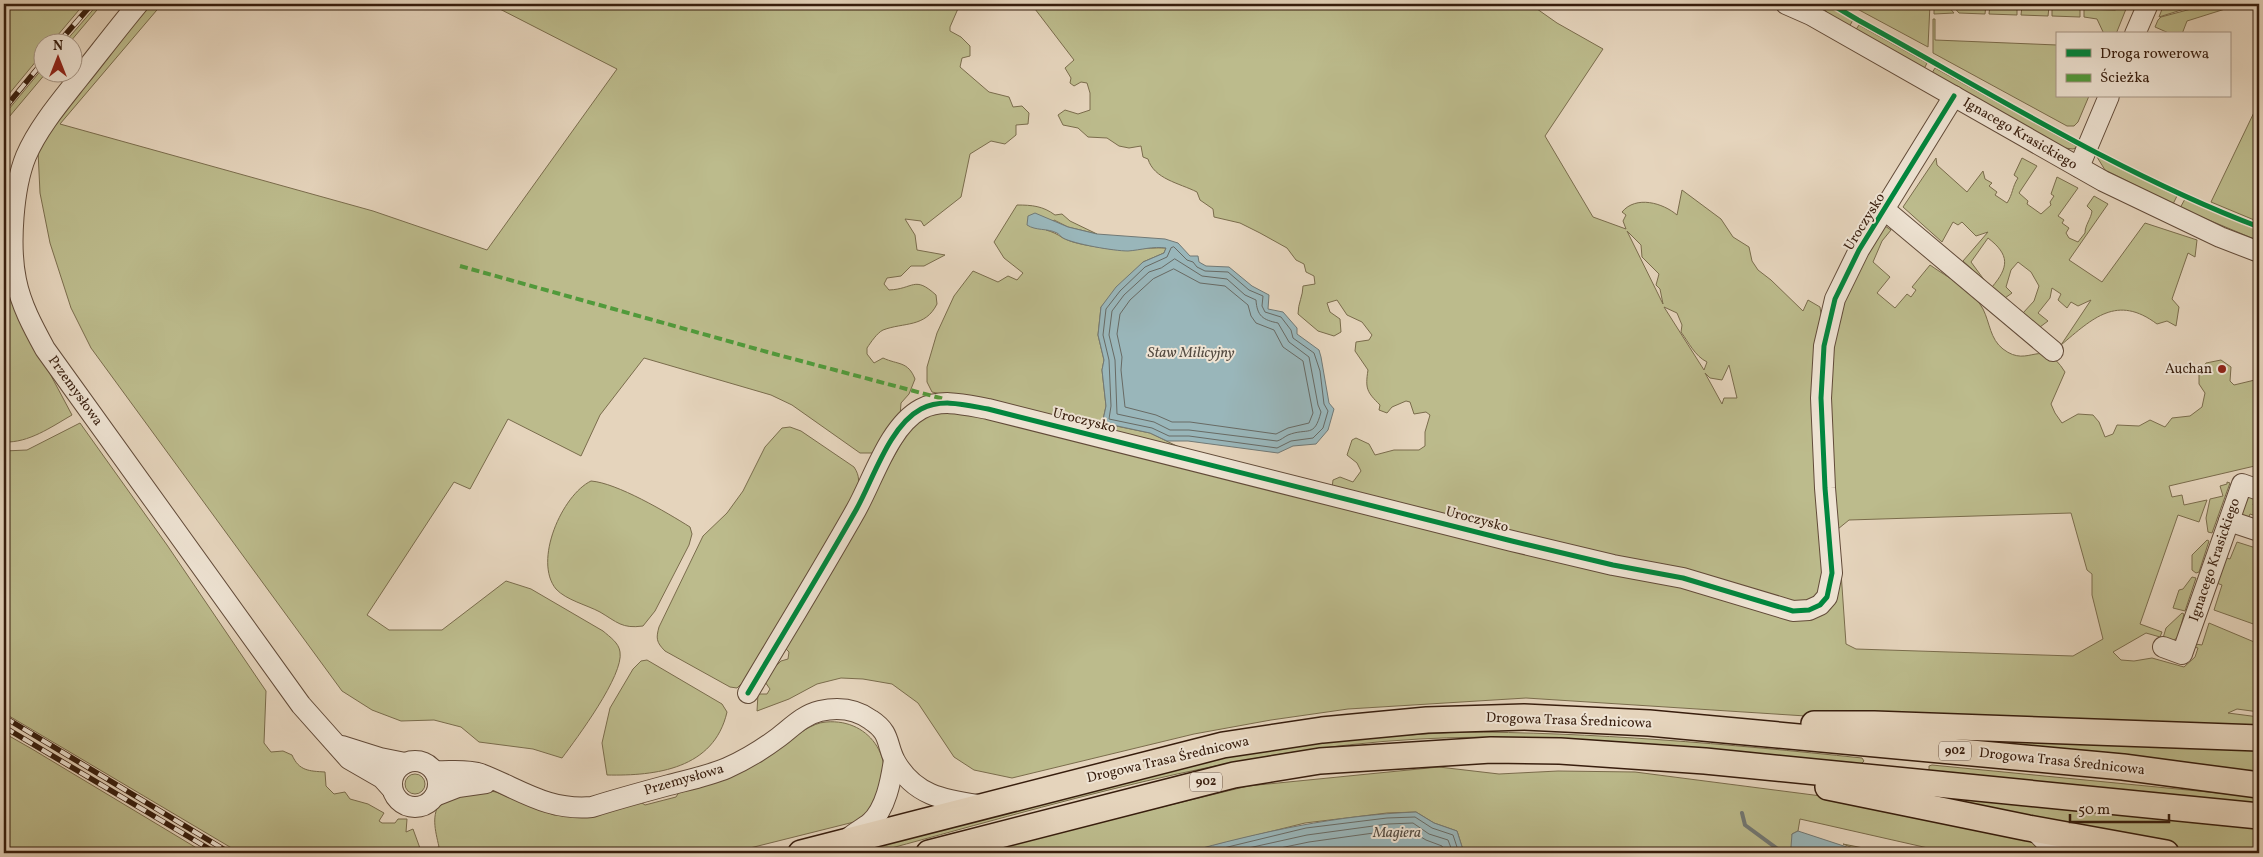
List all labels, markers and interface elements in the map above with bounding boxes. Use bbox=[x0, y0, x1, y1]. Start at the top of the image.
north arrow bbox=[32, 32, 82, 82]
legend bbox=[2056, 32, 2230, 98]
text: N bbox=[53, 37, 63, 56]
text: Droga rowerowa bbox=[2100, 44, 2209, 65]
text: Ścieżka bbox=[2100, 68, 2150, 89]
street label: Ignacego Krasickiego bbox=[1959, 93, 2081, 175]
street label: Uroczysko bbox=[1840, 190, 1890, 254]
water label: Staw Milicyjny bbox=[1147, 343, 1235, 364]
street label: Przemysłowa bbox=[43, 352, 107, 430]
place label: Auchan bbox=[2165, 360, 2212, 379]
marker: Auchan bbox=[2216, 363, 2228, 375]
street label: Uroczysko bbox=[1050, 404, 1118, 438]
street label: Ignacego Krasickiego bbox=[2185, 496, 2245, 624]
street label: Uroczysko bbox=[1443, 502, 1511, 538]
street label: Drogowa Trasa Średnicowa bbox=[1485, 708, 1653, 733]
street label: Drogowa Trasa Średnicowa bbox=[1085, 731, 1251, 788]
road number: 902 bbox=[1939, 741, 1971, 760]
street label: Drogowa Trasa Średnicowa bbox=[1978, 743, 2146, 780]
street label: Przemysłowa bbox=[642, 760, 726, 800]
road number: 902 bbox=[1190, 772, 1222, 792]
scale bar bbox=[2070, 792, 2169, 824]
text: 50 m bbox=[2078, 800, 2110, 821]
water label: Magiera bbox=[1372, 823, 1421, 844]

